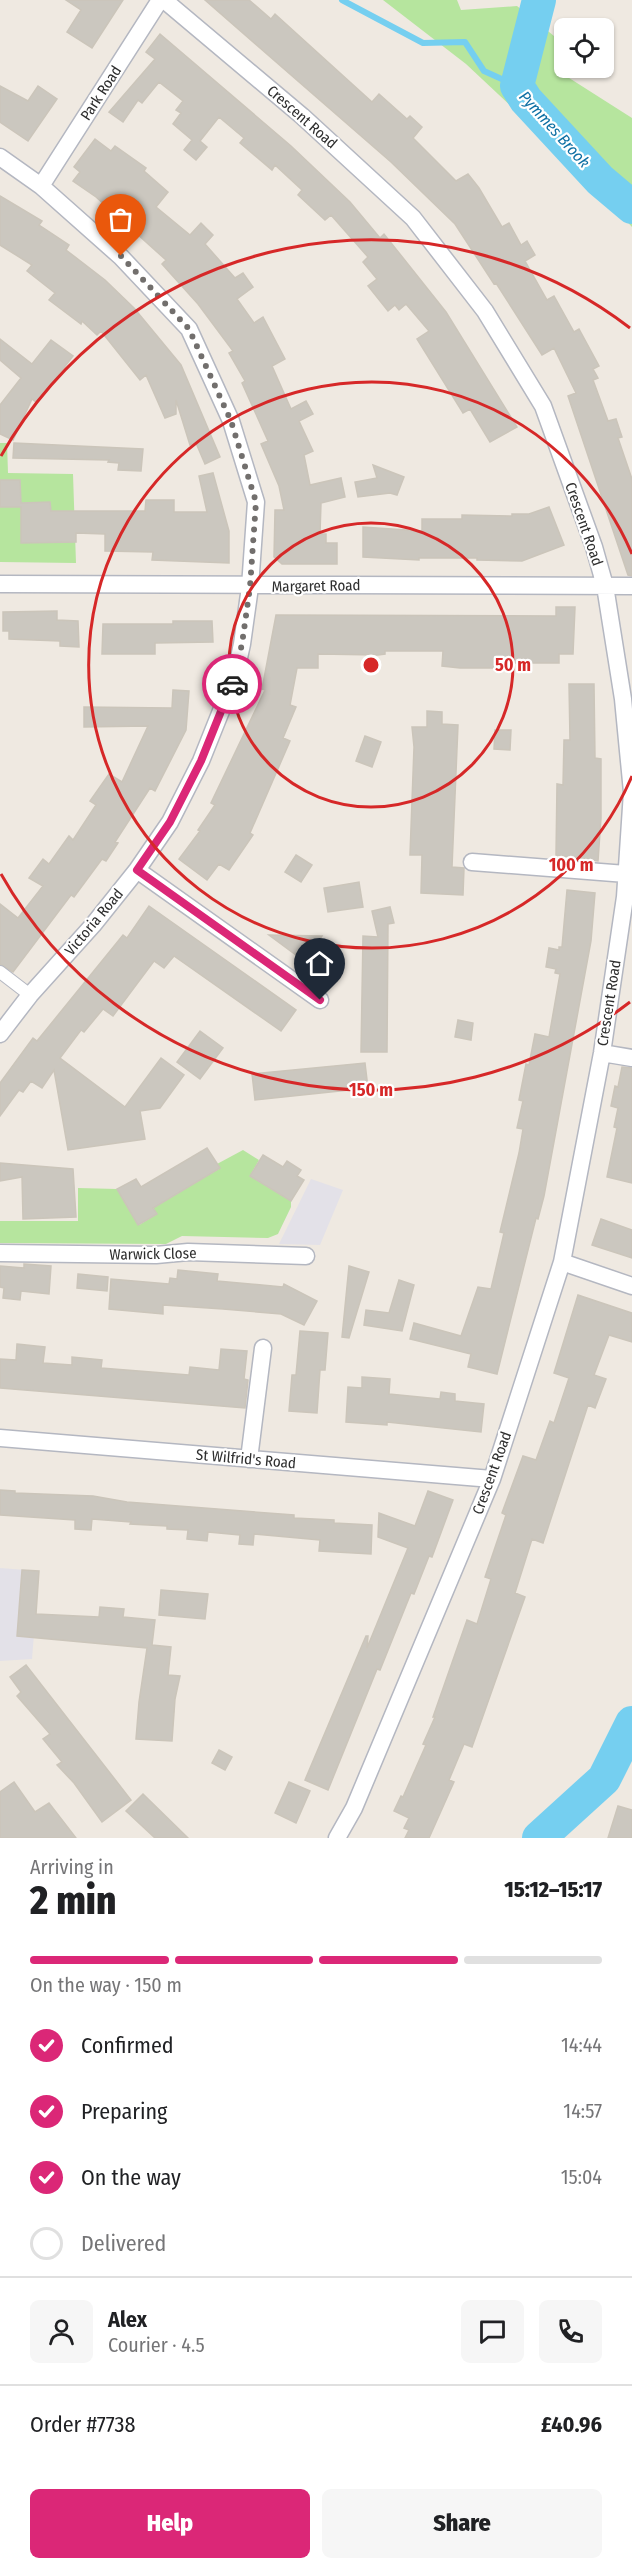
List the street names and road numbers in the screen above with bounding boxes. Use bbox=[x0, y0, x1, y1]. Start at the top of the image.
street label: Park Road bbox=[77, 62, 125, 124]
street label: Crescent Road bbox=[263, 82, 341, 152]
street label: Crescent Road bbox=[561, 480, 607, 568]
street label: Margaret Road bbox=[271, 576, 361, 596]
street label: Victoria Road bbox=[61, 885, 127, 959]
street label: Crescent Road bbox=[593, 959, 625, 1047]
street label: Warwick Close bbox=[109, 1244, 197, 1264]
street label: Crescent Road bbox=[469, 1429, 515, 1517]
street label: St Wilfrid's Road bbox=[195, 1446, 297, 1472]

